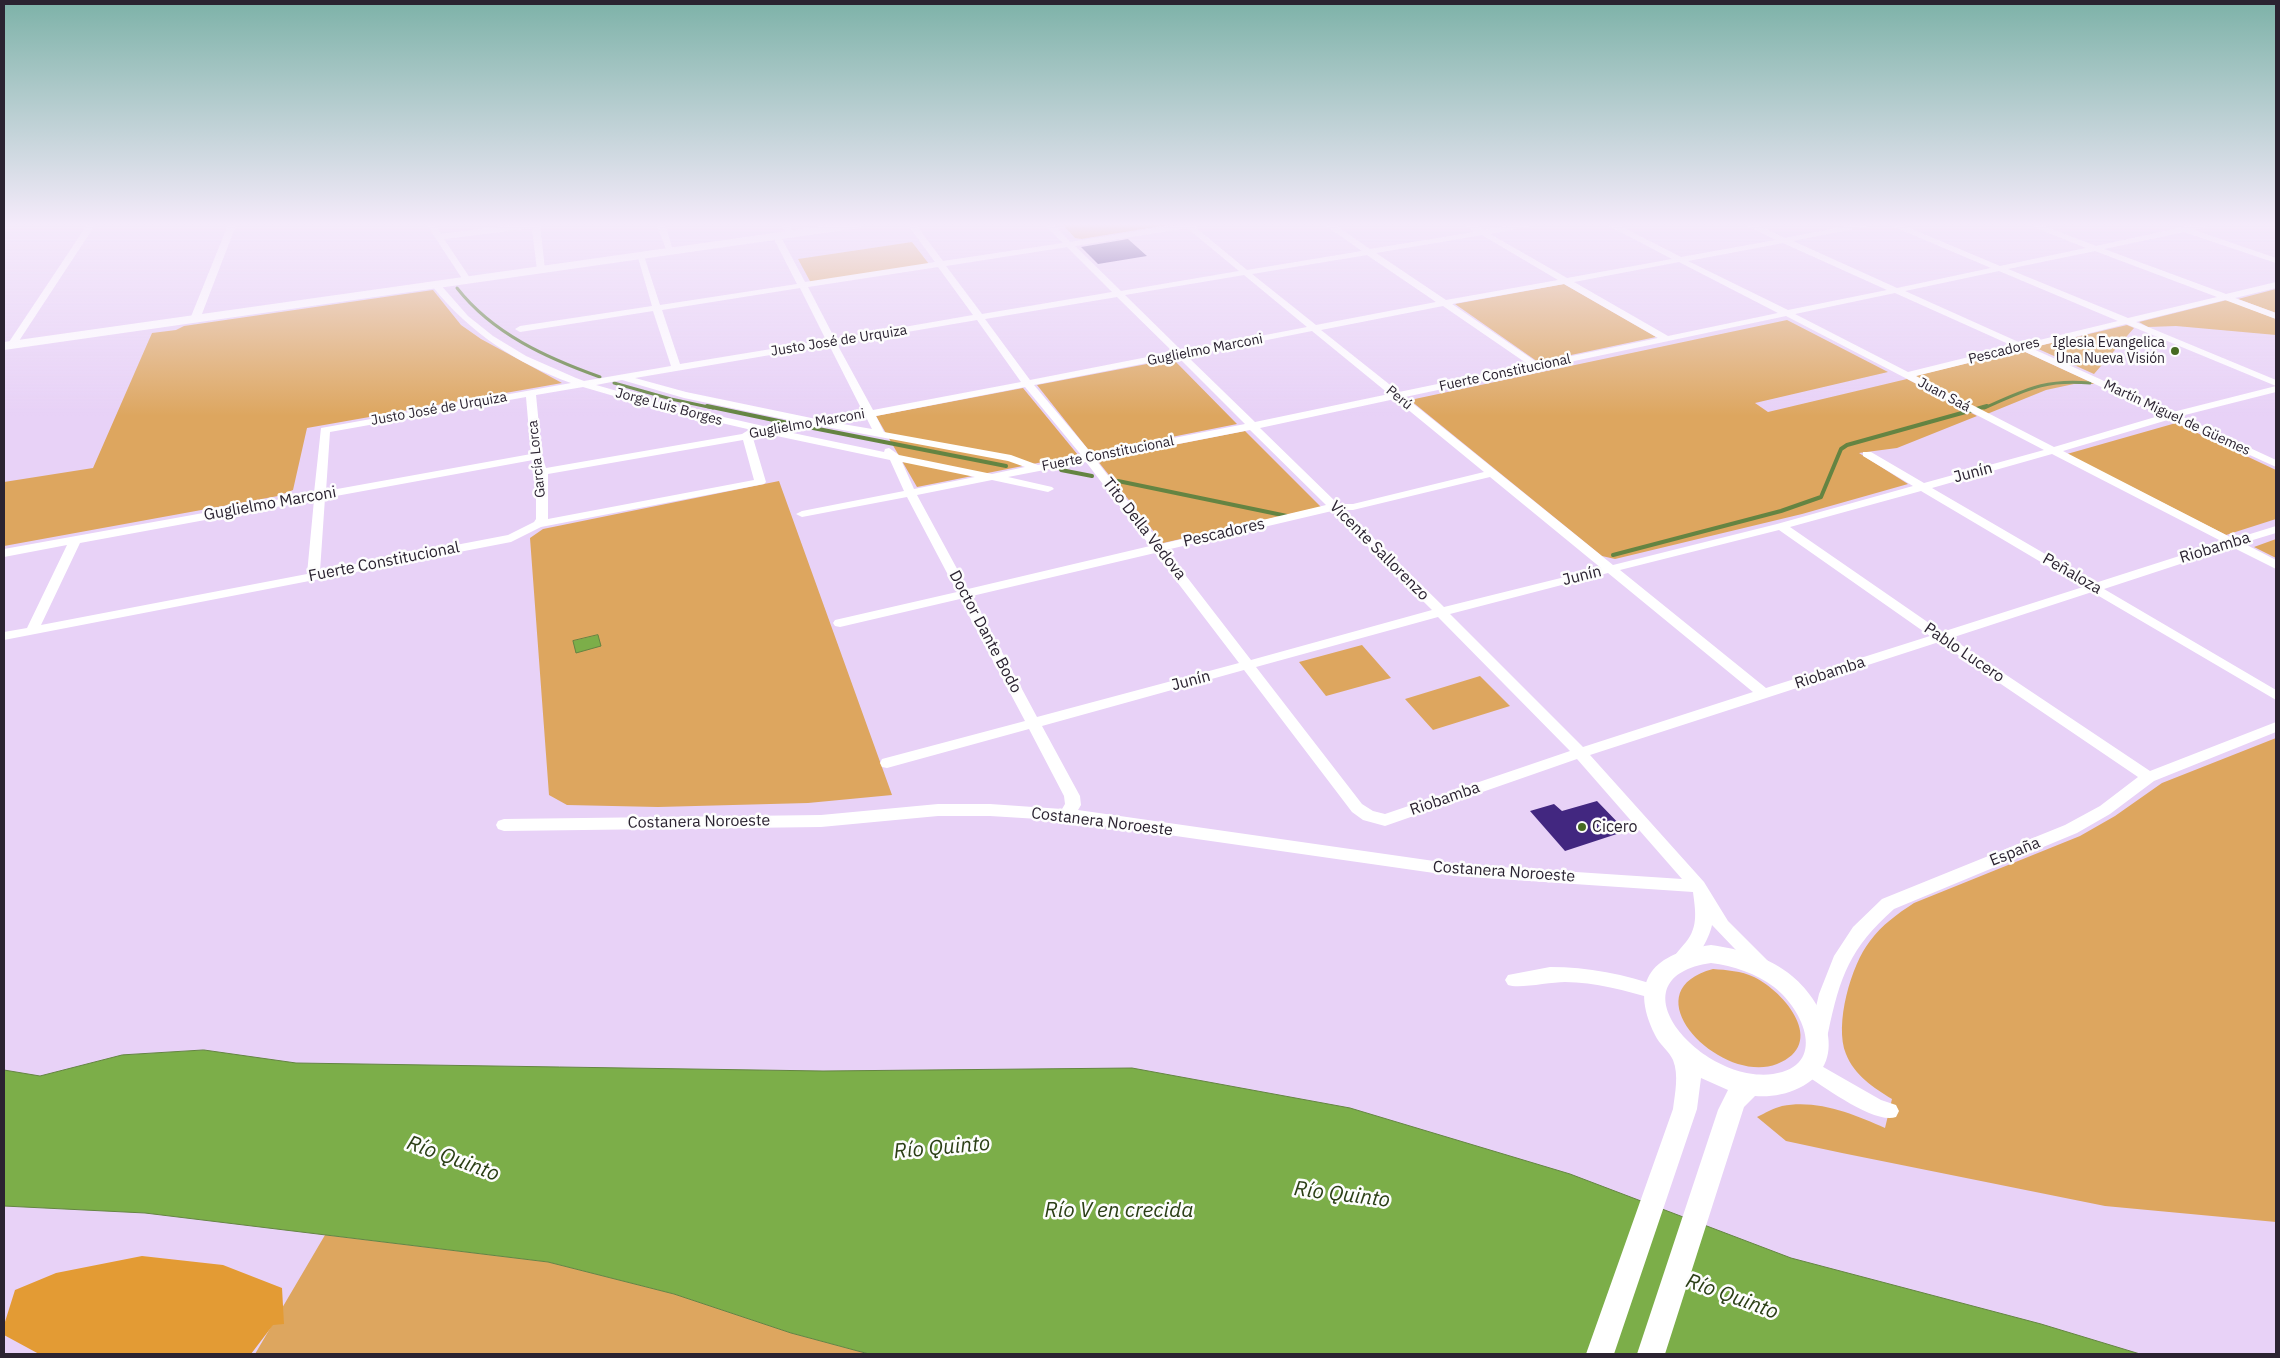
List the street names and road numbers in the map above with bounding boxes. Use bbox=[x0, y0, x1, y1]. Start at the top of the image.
street label: Justo José de Urquiza bbox=[770, 322, 908, 360]
street label: Guglielmo Marconi bbox=[1146, 331, 1264, 369]
street label: Pescadores bbox=[1967, 334, 2041, 368]
street label: Fuerte Constitucional bbox=[1438, 351, 1572, 395]
street label: Juan Saá bbox=[1915, 374, 1973, 416]
street label: Martín Miguel de Güemes bbox=[2101, 377, 2253, 459]
street label: Perú bbox=[1382, 382, 1416, 414]
street label: Jorge Luis Borges bbox=[614, 385, 724, 429]
street label: Justo José de Urquiza bbox=[370, 389, 508, 429]
street label: Guglielmo Marconi bbox=[748, 406, 866, 442]
street label: García Lorca bbox=[525, 419, 549, 499]
street label: Fuerte Constitucional bbox=[1041, 433, 1175, 475]
street label: Junín bbox=[1951, 459, 1995, 487]
street label: Tito Della Vedova bbox=[1098, 474, 1190, 584]
street label: Guglielmo Marconi bbox=[202, 483, 338, 525]
street label: Vicente Sallorenzo bbox=[1325, 497, 1433, 605]
street label: Pescadores bbox=[1181, 514, 1267, 552]
street label: Riobamba bbox=[2177, 528, 2253, 568]
street label: Fuerte Constitucional bbox=[307, 538, 461, 586]
street label: Peñaloza bbox=[2039, 549, 2105, 599]
street label: Junín bbox=[1561, 562, 1603, 590]
street label: Doctor Dante Bodo bbox=[945, 567, 1025, 697]
street label: Pablo Lucero bbox=[1920, 619, 2008, 687]
street label: Riobamba bbox=[1792, 653, 1868, 693]
street label: Junín bbox=[1169, 667, 1213, 695]
street label: Riobamba bbox=[1407, 778, 1483, 820]
street label: Costanera Noroeste bbox=[1030, 804, 1174, 840]
street label: Costanera Noroeste bbox=[628, 811, 770, 833]
street label: España bbox=[1987, 833, 2043, 871]
street label: Costanera Noroeste bbox=[1432, 857, 1576, 887]

